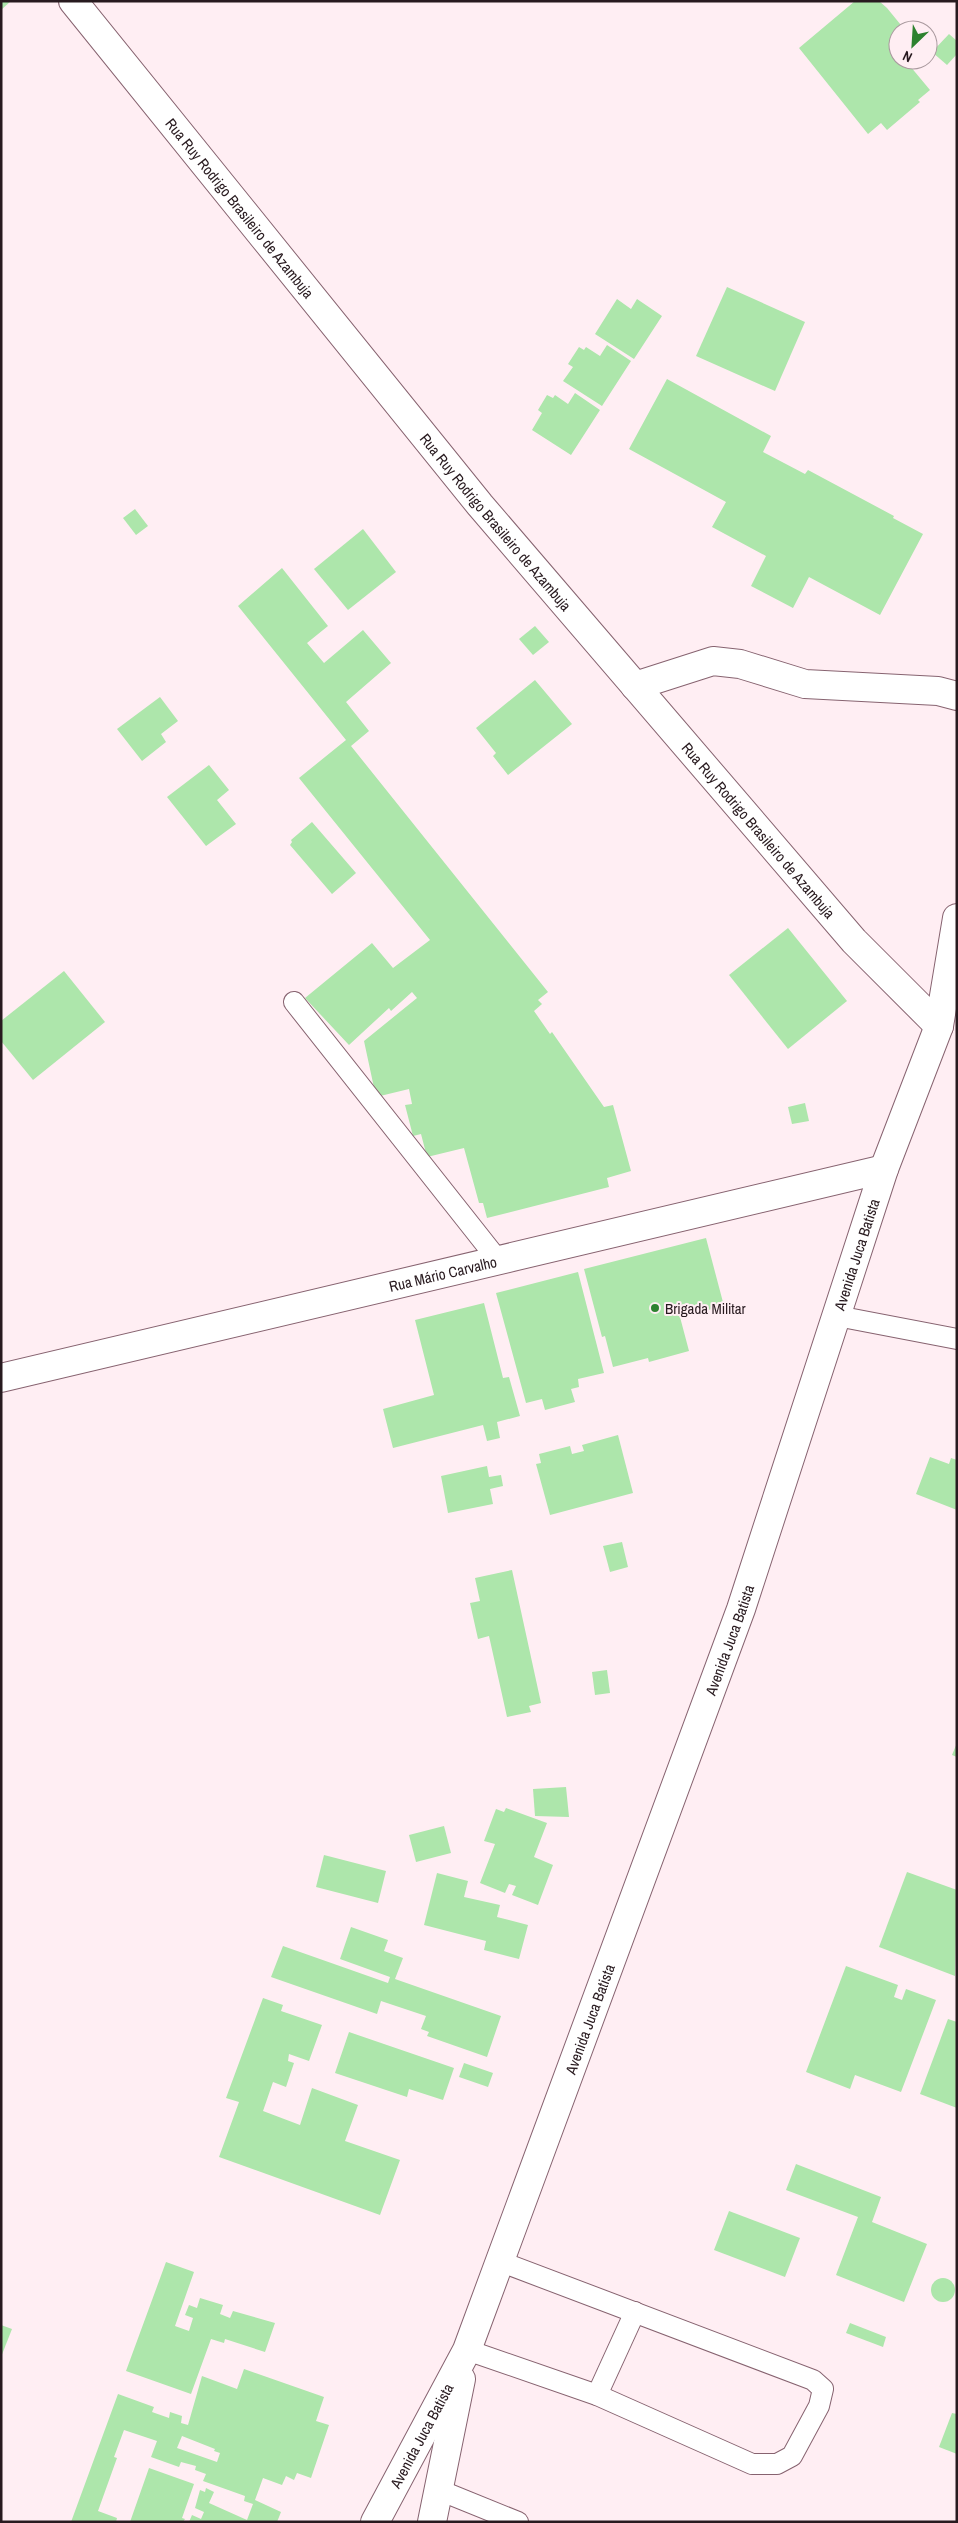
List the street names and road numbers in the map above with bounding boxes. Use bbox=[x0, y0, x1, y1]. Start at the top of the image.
street label: Rua Ruy Rodrigo Brasileiro de Azambuja bbox=[161, 114, 319, 303]
street label: Rua Ruy Rodrigo Brasileiro de Azambuja bbox=[415, 429, 577, 615]
street label: Rua Ruy Rodrigo Brasileiro de Azambuja bbox=[677, 737, 840, 923]
street label: Avenida Juca Batista bbox=[828, 1196, 884, 1314]
street label: Rua Mário Carvalho bbox=[387, 1250, 499, 1296]
street label: Avenida Juca Batista bbox=[699, 1582, 759, 1699]
street label: Avenida Juca Batista bbox=[559, 1961, 619, 2078]
street label: Avenida Juca Batista bbox=[384, 2379, 458, 2493]

